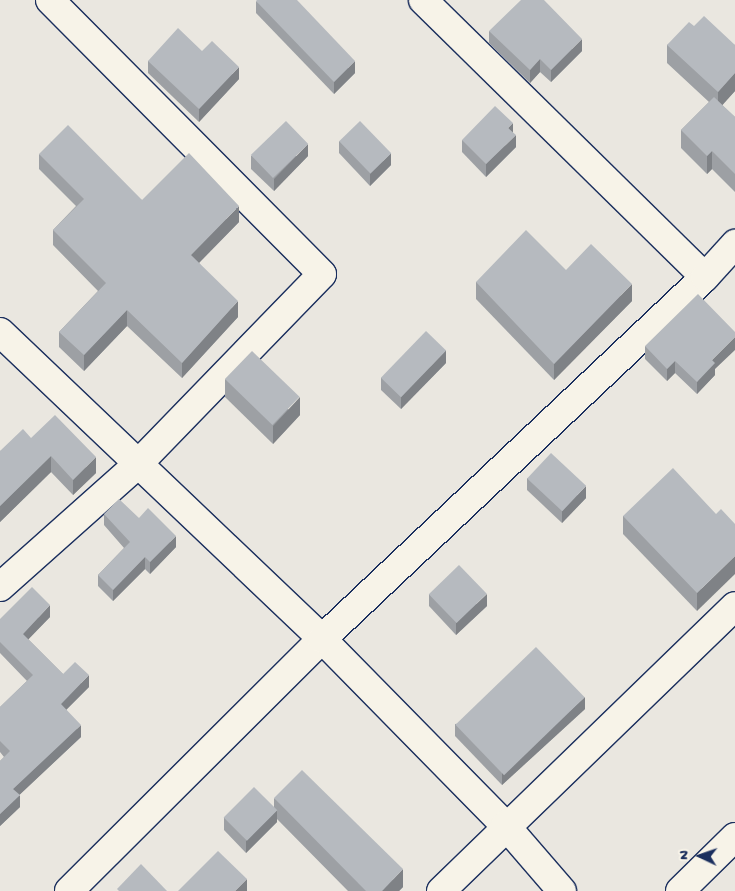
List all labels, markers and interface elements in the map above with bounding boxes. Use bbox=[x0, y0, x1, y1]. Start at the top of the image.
north arrow bbox=[675, 831, 725, 881]
text: N bbox=[676, 850, 693, 860]

